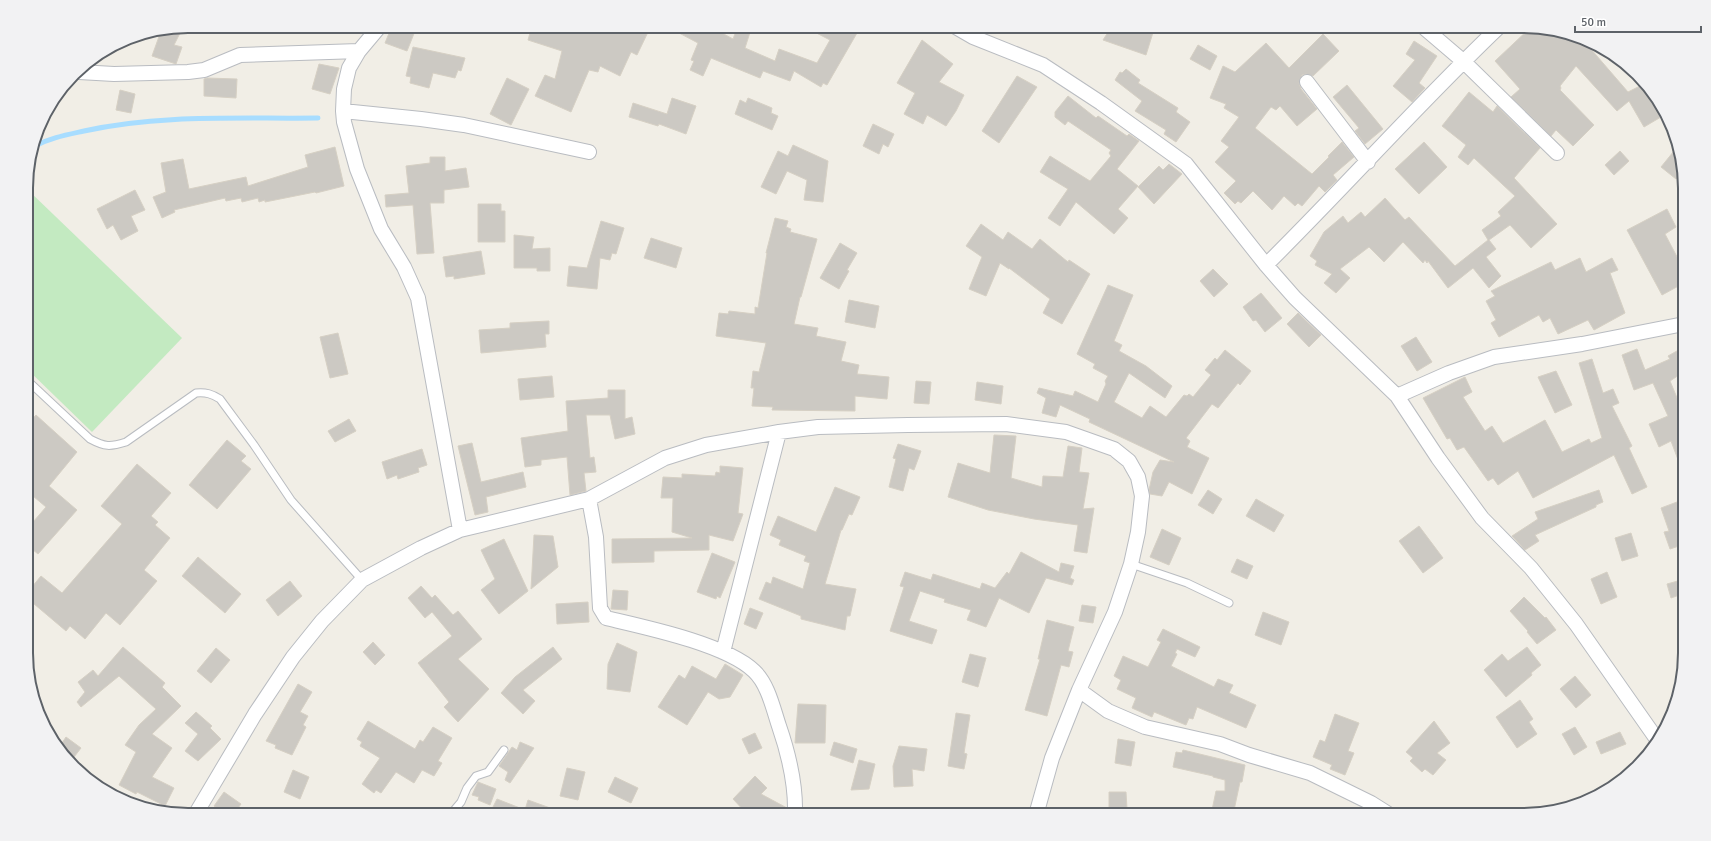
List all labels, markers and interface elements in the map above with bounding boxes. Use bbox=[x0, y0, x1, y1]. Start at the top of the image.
scale bar bbox=[1575, 8, 1701, 34]
text: 50 m bbox=[1581, 15, 1606, 30]

